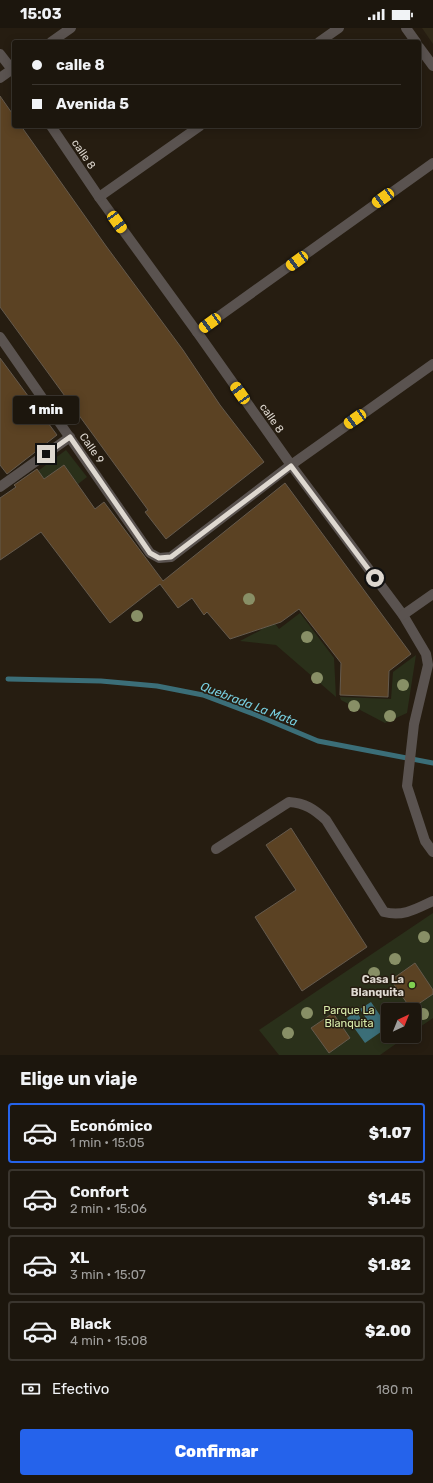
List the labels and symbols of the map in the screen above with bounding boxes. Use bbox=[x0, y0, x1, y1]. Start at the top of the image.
street label: calle 8 bbox=[69, 137, 98, 172]
car bbox=[370, 186, 396, 210]
car bbox=[105, 209, 129, 235]
car bbox=[284, 249, 310, 273]
car bbox=[197, 311, 223, 335]
car bbox=[228, 380, 252, 406]
callout: 1 min bbox=[13, 396, 79, 424]
street label: calle 8 bbox=[257, 401, 286, 436]
car bbox=[342, 407, 368, 431]
street label: Calle 9 bbox=[76, 431, 107, 466]
route end bbox=[37, 445, 55, 463]
route start bbox=[366, 569, 384, 587]
water label: Quebrada La Mata bbox=[198, 679, 300, 729]
place label: Casa La Blanquita bbox=[351, 973, 404, 999]
marker: Casa La Blanquita bbox=[407, 980, 417, 990]
north arrow bbox=[381, 1003, 421, 1043]
park label: Parque La Blanquita bbox=[323, 1004, 375, 1030]

